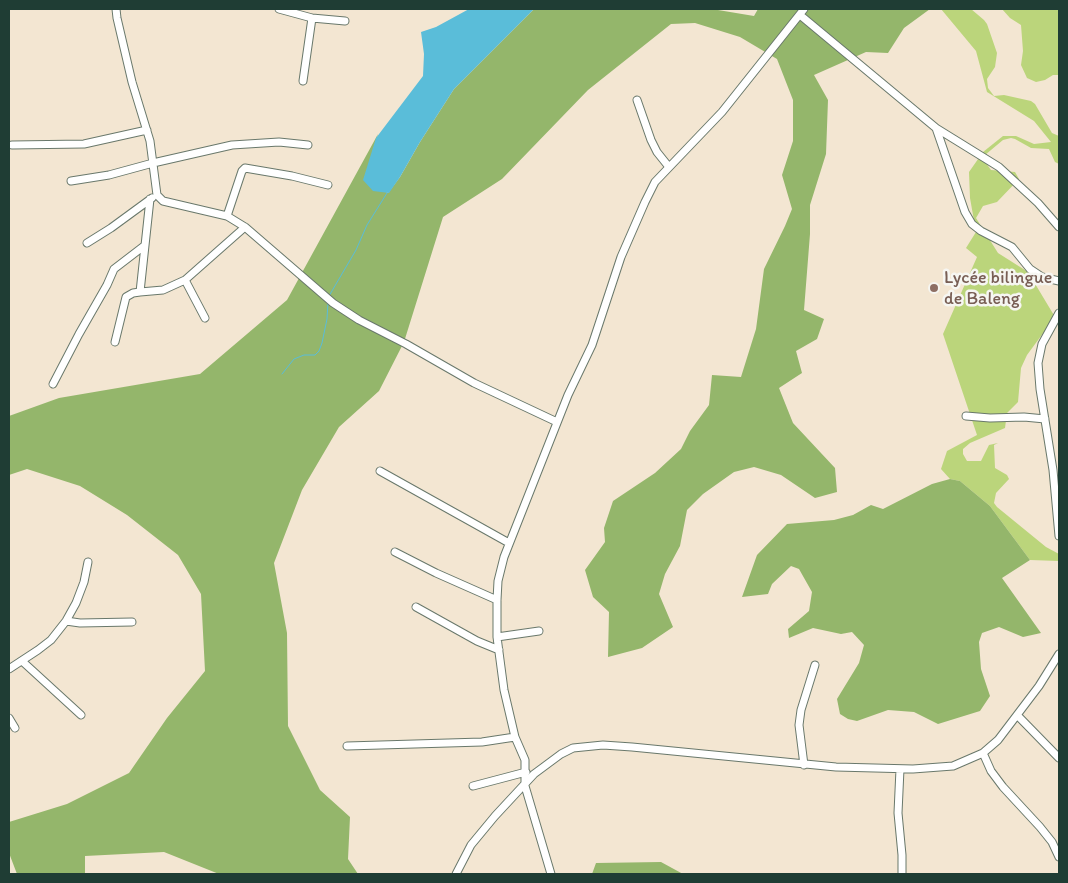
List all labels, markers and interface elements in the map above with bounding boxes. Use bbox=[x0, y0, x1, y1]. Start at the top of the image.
place label: Lycée bilingue de Baleng bbox=[944, 267, 1052, 310]
marker: Lycée bilingue de Baleng bbox=[928, 282, 940, 294]

